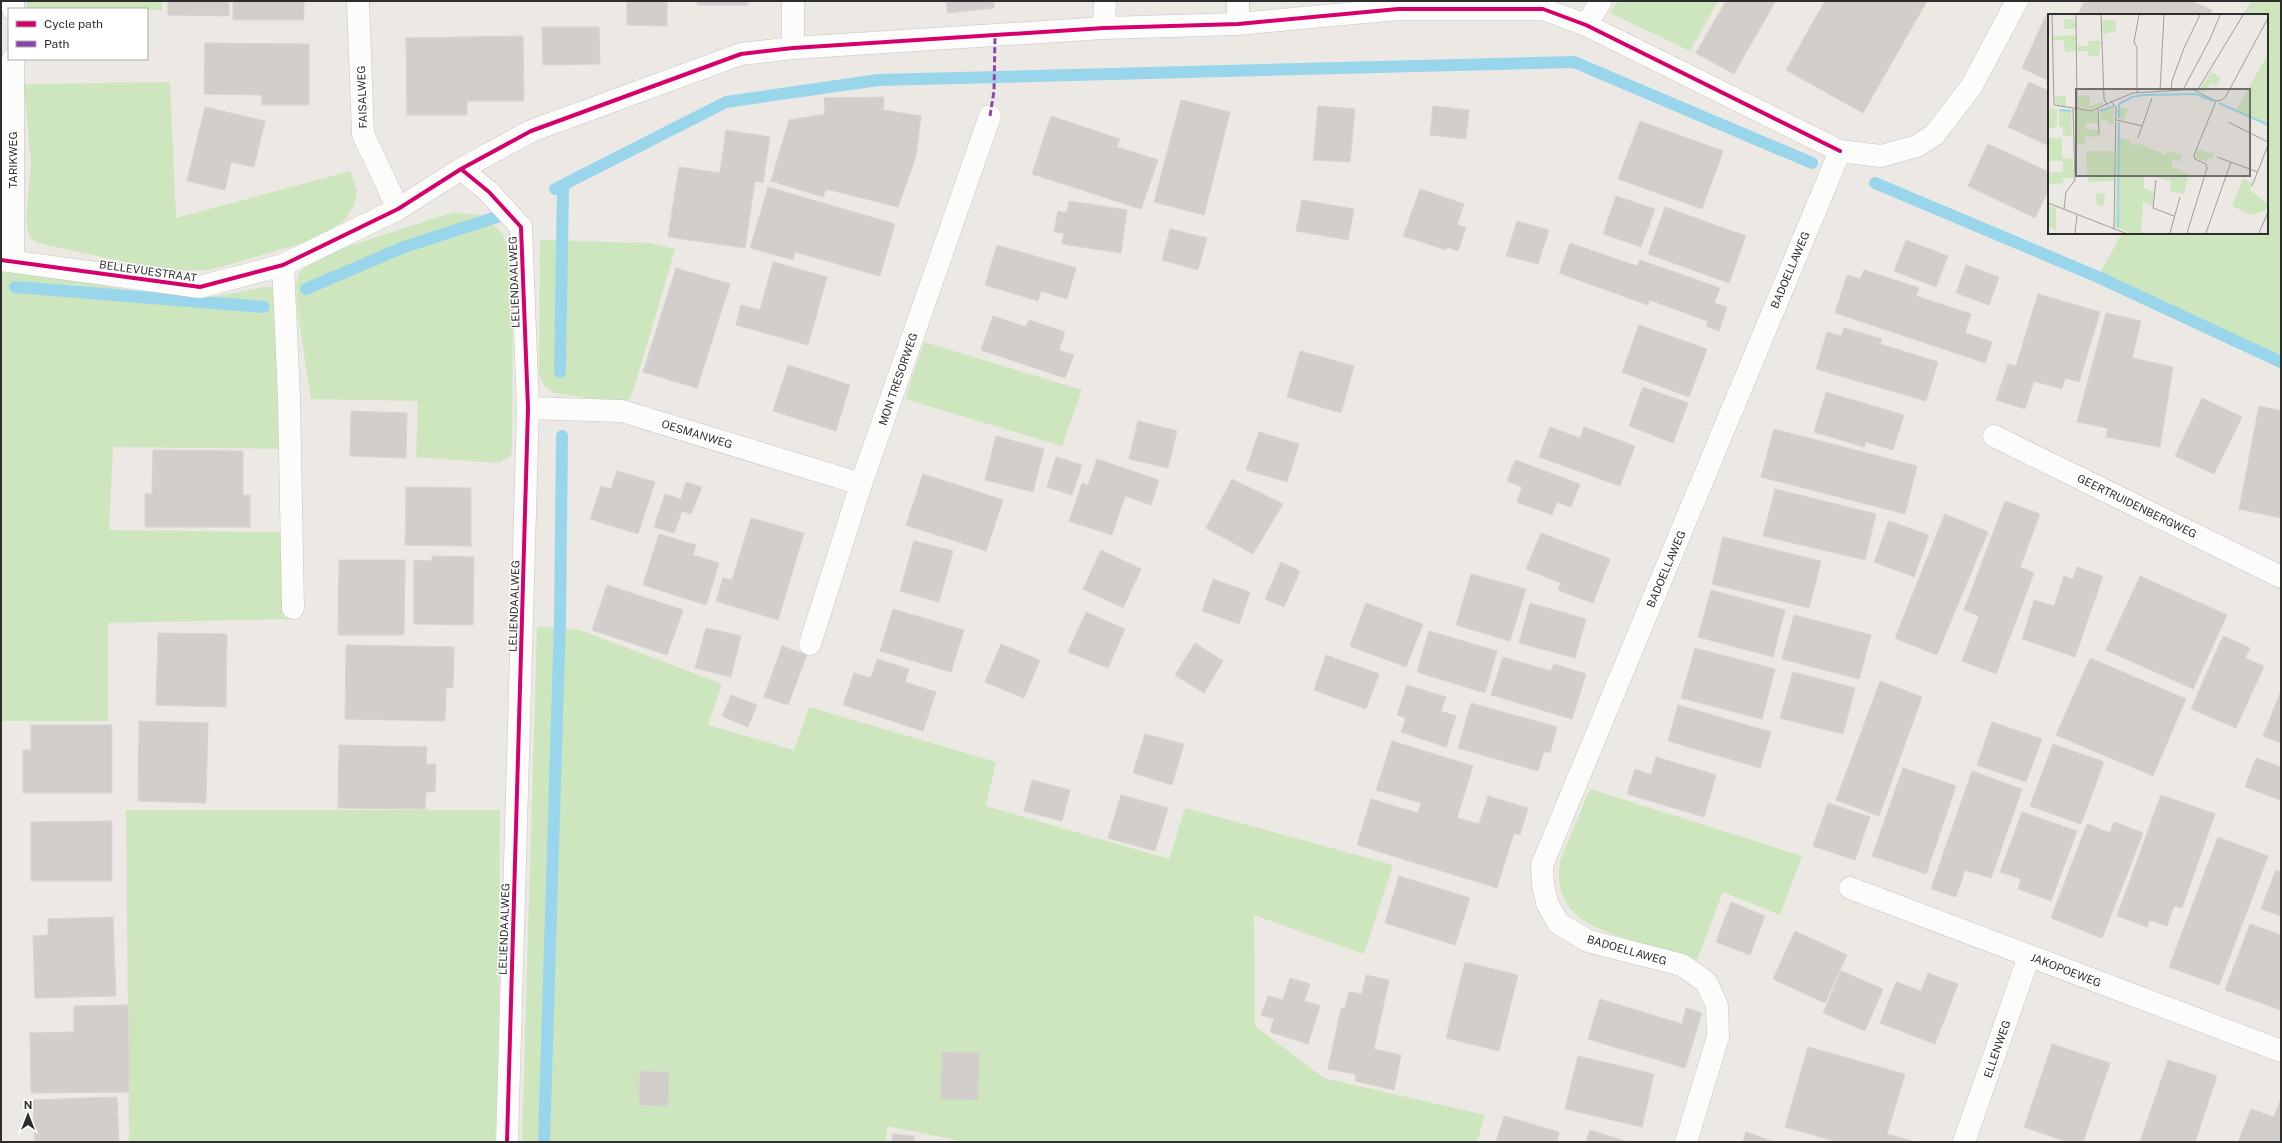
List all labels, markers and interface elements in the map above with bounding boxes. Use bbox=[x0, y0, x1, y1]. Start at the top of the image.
legend bbox=[8, 8, 148, 60]
inset map bbox=[2048, 14, 2268, 234]
text: Cycle path bbox=[44, 17, 103, 31]
text: Path bbox=[44, 37, 70, 51]
street label: FAISALWEG bbox=[355, 65, 369, 129]
street label: TARIKWEG bbox=[7, 132, 19, 188]
street label: BADOELLAWEG bbox=[1768, 230, 1812, 310]
street label: LELIENDAALWEG bbox=[506, 236, 522, 328]
street label: BELLEVUESTRAAT bbox=[98, 258, 198, 284]
street label: MON TRESORWEG bbox=[876, 331, 920, 427]
street label: OESMANWEG bbox=[660, 418, 734, 450]
street label: GEERTRUIDENBERGWEG bbox=[2075, 472, 2199, 540]
street label: BADOELLAWEG bbox=[1644, 529, 1688, 609]
street label: LELIENDAALWEG bbox=[506, 560, 522, 652]
street label: LELIENDAALWEG bbox=[496, 883, 512, 975]
street label: BADOELLAWEG bbox=[1586, 933, 1668, 967]
street label: JAKOPOEWEG bbox=[2029, 951, 2103, 989]
street label: ELLENWEG bbox=[1982, 1019, 2012, 1079]
north arrow bbox=[8, 1095, 48, 1135]
text: N bbox=[24, 1099, 32, 1111]

